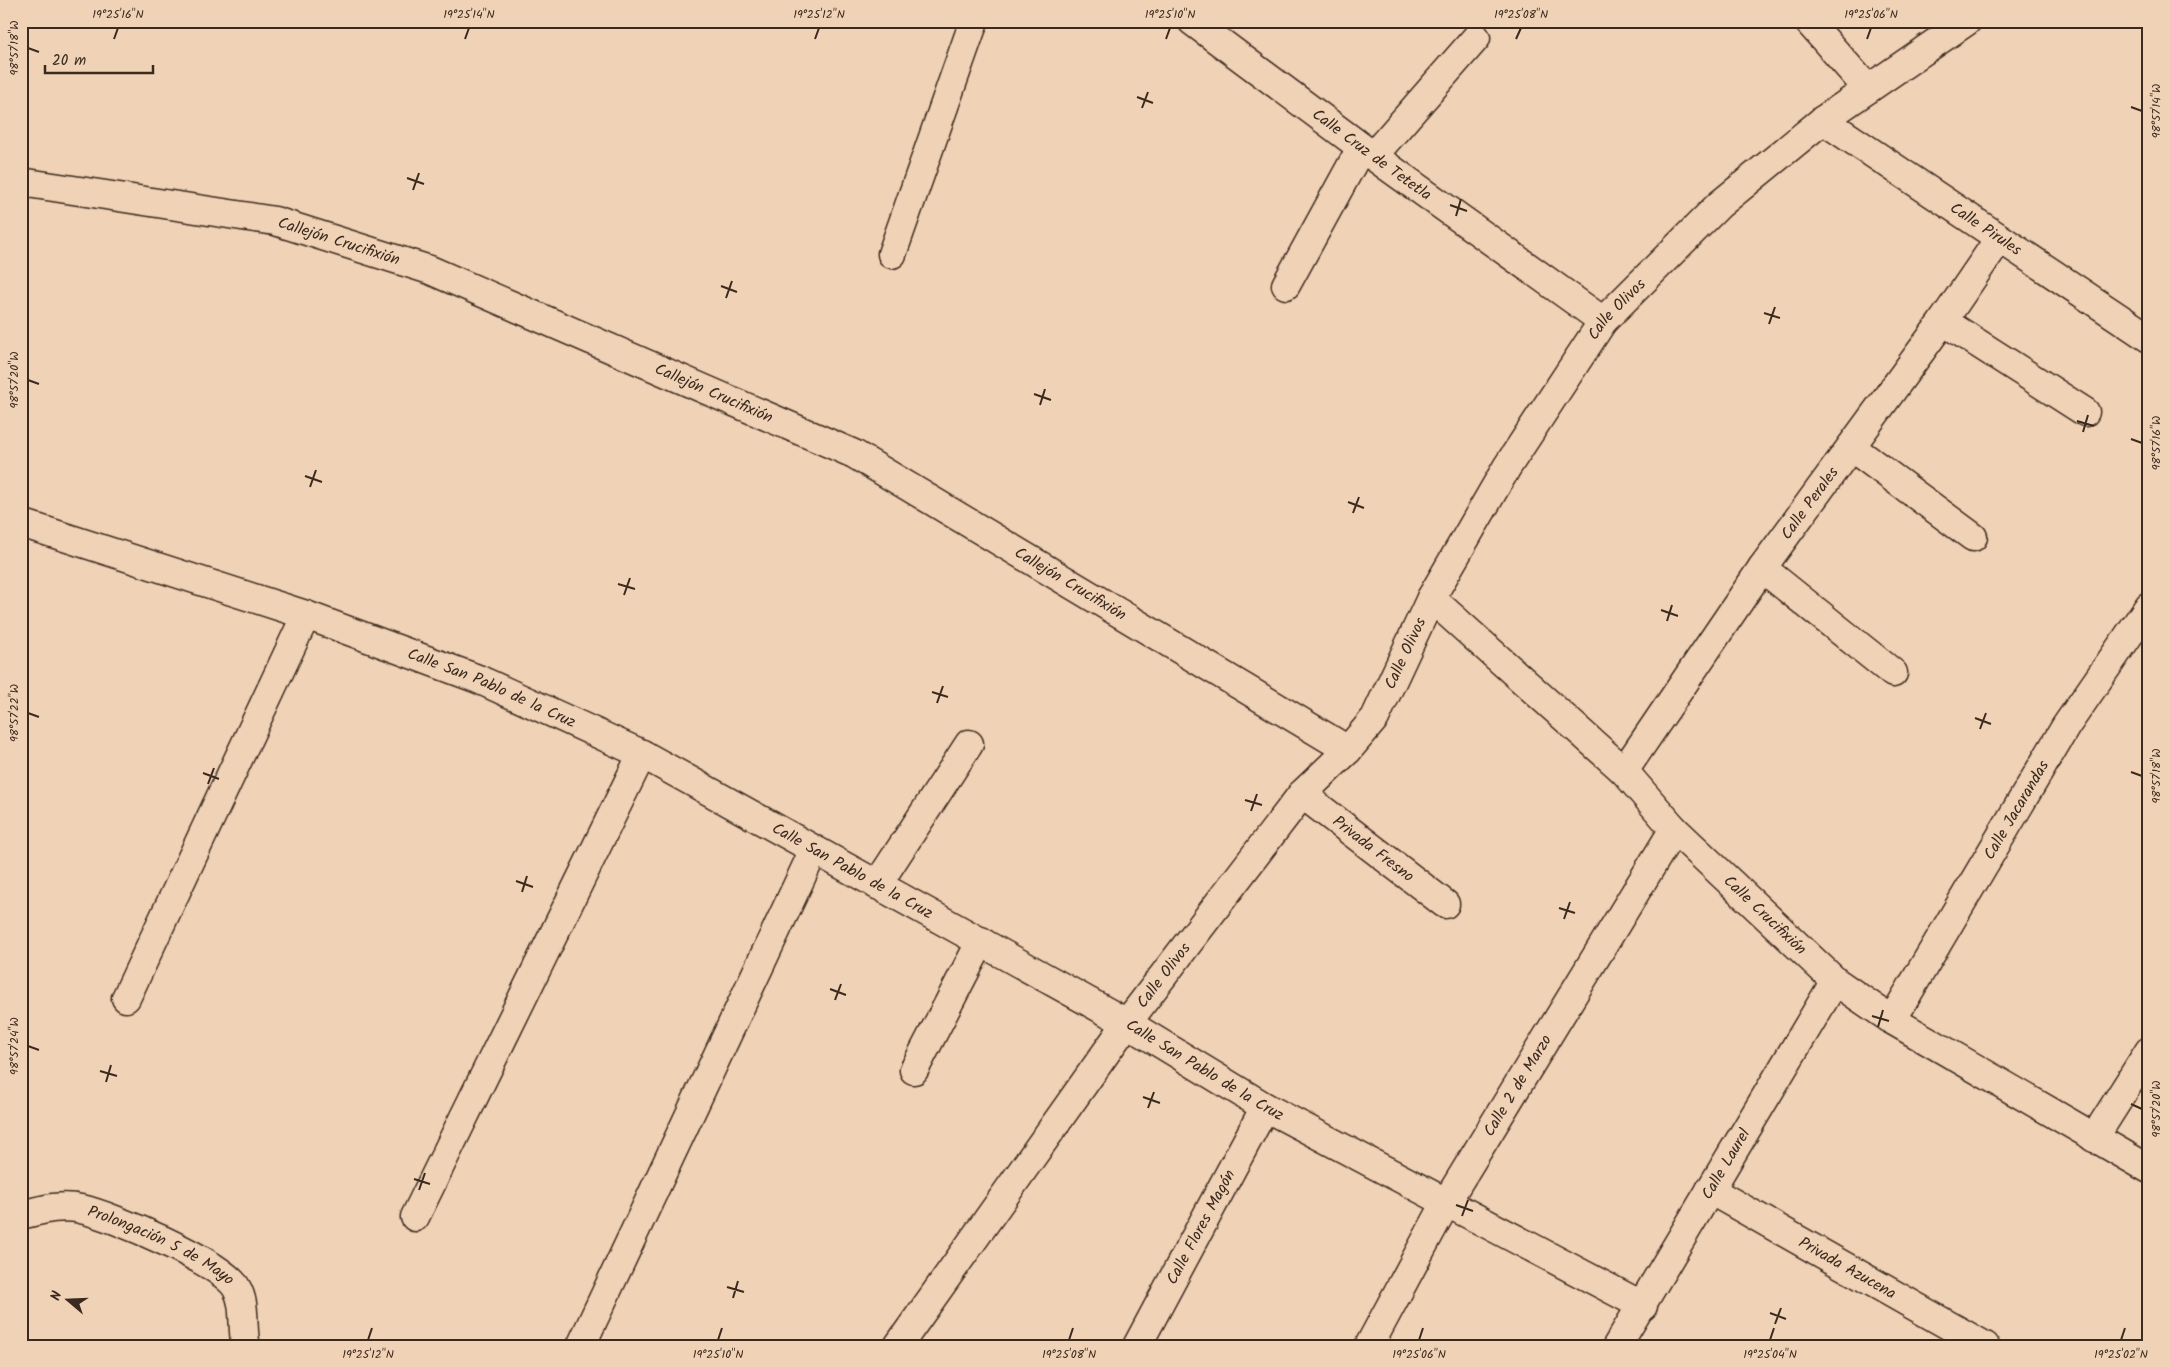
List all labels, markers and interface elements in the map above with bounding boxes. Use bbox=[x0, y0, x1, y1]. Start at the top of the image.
text: 19°25'16"N bbox=[92, 5, 144, 24]
text: 19°25'14"N bbox=[443, 5, 495, 24]
text: 19°25'12"N bbox=[793, 5, 845, 24]
text: 19°25'10"N bbox=[1145, 5, 1195, 24]
text: 19°25'08"N bbox=[1494, 5, 1548, 24]
text: 19°25'06"N bbox=[1844, 5, 1898, 24]
text: 98°57'18"W bbox=[5, 20, 24, 76]
scale bar bbox=[45, 42, 152, 74]
text: 20 m bbox=[52, 49, 86, 73]
text: 98°57'14"W bbox=[2147, 84, 2166, 138]
street label: Calle Cruz de Tetetla bbox=[1307, 102, 1437, 207]
street label: Calle Pirules bbox=[1945, 196, 2027, 262]
street label: Callejón Crucifixión bbox=[275, 210, 403, 272]
street label: Calle Olivos bbox=[1581, 272, 1652, 345]
text: 98°57'20"W bbox=[5, 351, 24, 409]
street label: Callejón Crucifixión bbox=[651, 356, 777, 430]
text: 98°57'16"W bbox=[2147, 416, 2166, 470]
street label: Calle Perales bbox=[1774, 461, 1845, 545]
street label: Callejón Crucifixión bbox=[1010, 540, 1131, 627]
street label: Calle Olivos bbox=[1378, 613, 1433, 694]
street label: Calle San Pablo de la Cruz bbox=[404, 641, 580, 735]
text: 98°57'22"W bbox=[5, 684, 24, 742]
text: 98°57'18"W bbox=[2147, 748, 2166, 804]
street label: Calle Jacarandas bbox=[1977, 755, 2056, 865]
street label: Privada Fresno bbox=[1327, 809, 1420, 889]
street label: Calle San Pablo de la Cruz bbox=[767, 816, 938, 926]
street label: Calle Crucifixión bbox=[1718, 869, 1813, 961]
street label: Calle Olivos bbox=[1130, 937, 1197, 1013]
street label: Calle San Pablo de la Cruz bbox=[1121, 1013, 1288, 1127]
text: 98°57'24"W bbox=[5, 1017, 24, 1075]
street label: Calle 2 de Marzo bbox=[1477, 1030, 1558, 1141]
text: 98°57'20"W bbox=[2147, 1080, 2166, 1138]
street label: Calle Laurel bbox=[1695, 1124, 1757, 1204]
street label: Calle Flores Magón bbox=[1160, 1165, 1242, 1289]
street label: Prolongación 5 de Mayo bbox=[85, 1199, 240, 1291]
street label: Privada Azucena bbox=[1794, 1230, 1901, 1306]
north arrow bbox=[42, 1274, 92, 1324]
text: N bbox=[45, 1288, 69, 1304]
text: 19°25'12"N bbox=[342, 1345, 394, 1364]
text: 19°25'10"N bbox=[693, 1345, 743, 1364]
text: 19°25'08"N bbox=[1042, 1345, 1096, 1364]
text: 19°25'06"N bbox=[1392, 1345, 1446, 1364]
text: 19°25'04"N bbox=[1743, 1345, 1797, 1364]
text: 19°25'02"N bbox=[2094, 1345, 2148, 1364]

